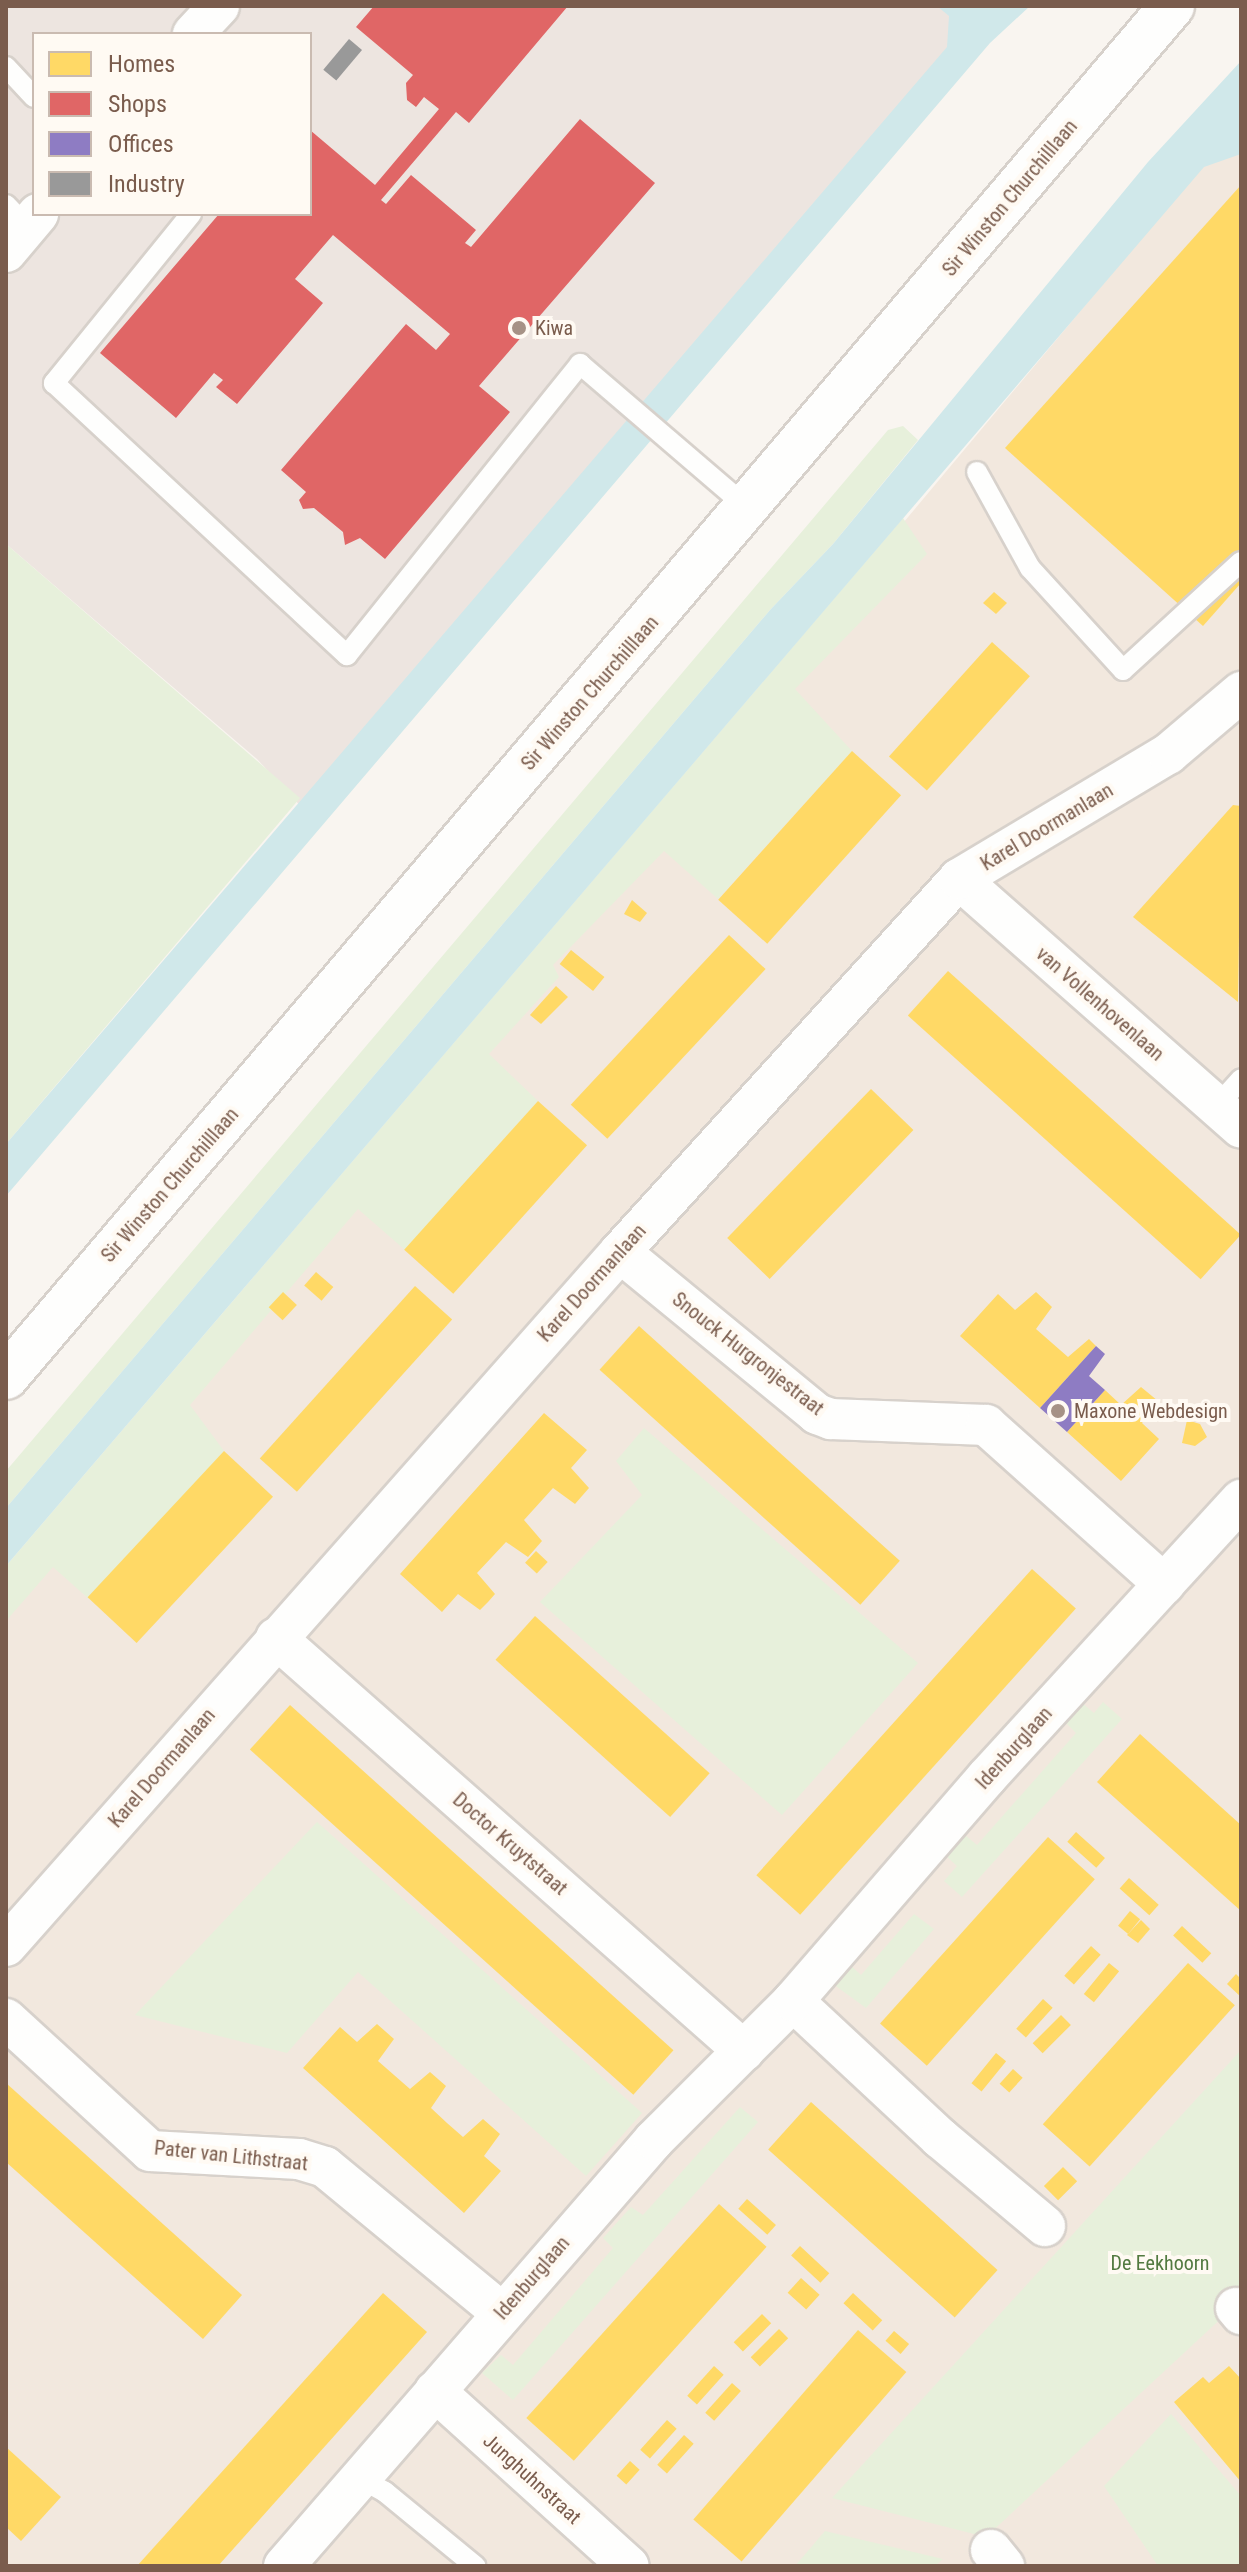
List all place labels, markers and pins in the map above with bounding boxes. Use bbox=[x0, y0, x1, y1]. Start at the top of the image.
place label: Kiwa bbox=[535, 316, 573, 340]
marker: Kiwa bbox=[510, 319, 528, 337]
place label: Maxone Webdesign bbox=[1074, 1399, 1228, 1423]
marker: Maxone Webdesign bbox=[1049, 1402, 1067, 1420]

